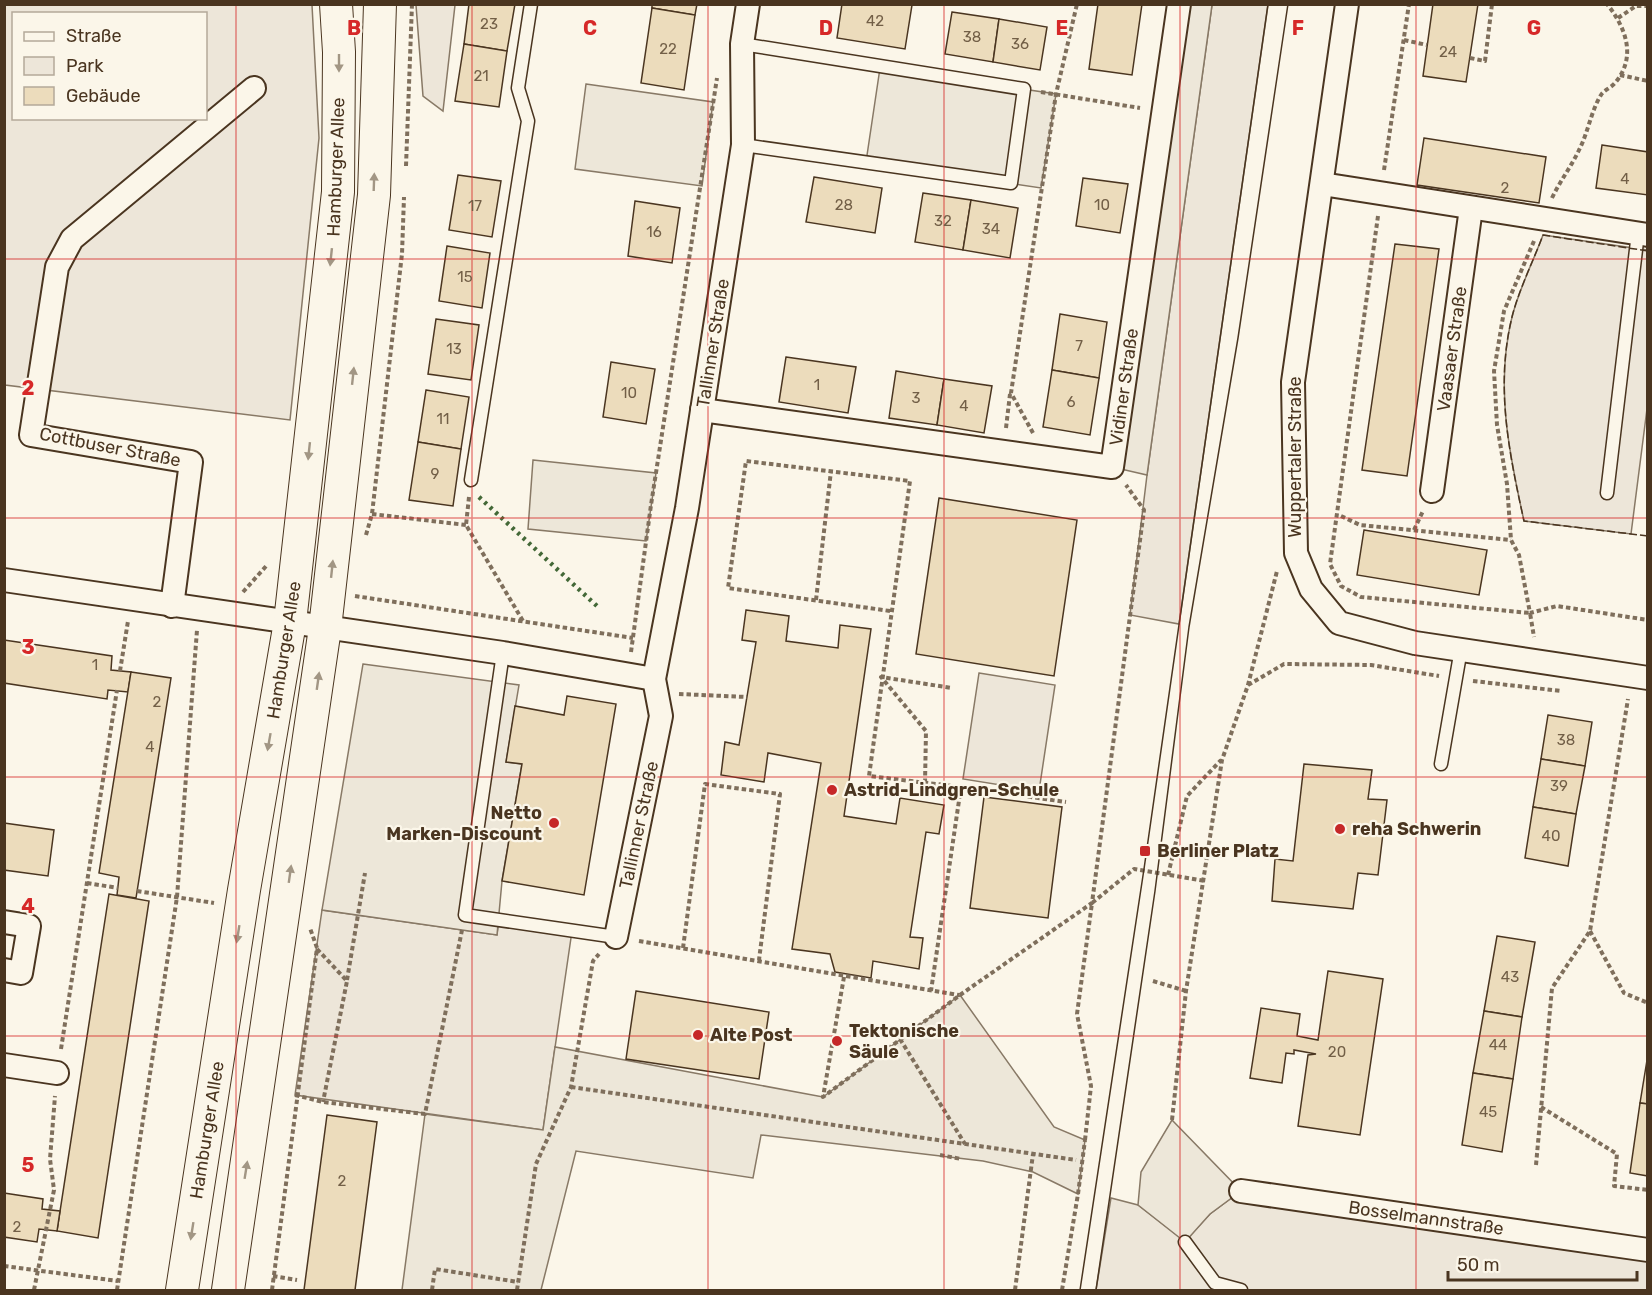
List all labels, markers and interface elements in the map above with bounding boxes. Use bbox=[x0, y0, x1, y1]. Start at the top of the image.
legend bbox=[12, 12, 207, 120]
house number: 42 bbox=[866, 12, 884, 30]
house number: 23 bbox=[480, 15, 498, 33]
text: B bbox=[347, 16, 361, 40]
text: C bbox=[583, 16, 597, 40]
text: D bbox=[819, 16, 833, 40]
text: E bbox=[1056, 16, 1068, 40]
text: F bbox=[1292, 16, 1304, 40]
text: G bbox=[1527, 16, 1541, 40]
text: Straße bbox=[66, 25, 122, 47]
house number: 38 bbox=[963, 28, 981, 46]
house number: 36 bbox=[1011, 35, 1029, 53]
house number: 22 bbox=[659, 40, 677, 58]
house number: 24 bbox=[1439, 43, 1457, 61]
one-way arrow bbox=[334, 53, 344, 72]
text: Park bbox=[66, 55, 104, 77]
house number: 21 bbox=[473, 67, 489, 85]
text: Gebäude bbox=[66, 85, 141, 107]
street label: Hamburger Allee bbox=[323, 97, 349, 237]
house number: 4 bbox=[1620, 170, 1630, 188]
one-way arrow bbox=[369, 172, 379, 191]
house number: 2 bbox=[1501, 179, 1510, 197]
house number: 28 bbox=[835, 196, 853, 214]
house number: 10 bbox=[1094, 196, 1110, 214]
house number: 17 bbox=[468, 197, 482, 215]
house number: 32 bbox=[934, 212, 952, 230]
house number: 34 bbox=[982, 220, 1000, 238]
house number: 16 bbox=[646, 223, 662, 241]
one-way arrow bbox=[326, 248, 336, 267]
house number: 15 bbox=[457, 268, 473, 286]
street label: Tallinner Straße bbox=[692, 277, 734, 409]
street label: Vaasaer Straße bbox=[1432, 285, 1472, 413]
street label: Vidiner Straße bbox=[1105, 327, 1143, 447]
house number: 7 bbox=[1075, 337, 1083, 355]
house number: 13 bbox=[446, 340, 462, 358]
one-way arrow bbox=[349, 366, 358, 385]
text: 2 bbox=[22, 376, 35, 400]
house number: 1 bbox=[814, 376, 820, 394]
street label: Wuppertaler Straße bbox=[1284, 376, 1306, 538]
house number: 10 bbox=[621, 384, 637, 402]
house number: 3 bbox=[911, 389, 921, 407]
house number: 6 bbox=[1066, 393, 1076, 411]
house number: 4 bbox=[959, 397, 969, 415]
house number: 11 bbox=[437, 410, 449, 428]
street label: Cottbuser Straße bbox=[37, 423, 183, 471]
one-way arrow bbox=[304, 442, 314, 461]
house number: 9 bbox=[431, 465, 440, 483]
one-way arrow bbox=[327, 560, 337, 579]
street label: Hamburger Allee bbox=[262, 580, 306, 720]
text: 3 bbox=[21, 635, 35, 659]
house number: 1 bbox=[92, 656, 98, 674]
one-way arrow bbox=[313, 671, 322, 690]
house number: 2 bbox=[153, 693, 162, 711]
house number: 38 bbox=[1557, 731, 1575, 749]
one-way arrow bbox=[265, 733, 274, 752]
house number: 4 bbox=[145, 738, 155, 756]
street label: Tallinner Straße bbox=[615, 759, 663, 891]
house number: 39 bbox=[1550, 777, 1568, 795]
place label: Astrid-Lindgren-Schule bbox=[844, 779, 1059, 801]
marker: Astrid-Lindgren-Schule bbox=[825, 783, 839, 797]
place label: Netto Marken-Discount bbox=[386, 802, 542, 845]
marker: Netto Marken-Discount bbox=[547, 816, 561, 830]
place label: reha Schwerin bbox=[1352, 818, 1481, 840]
marker: reha Schwerin bbox=[1333, 822, 1347, 836]
house number: 40 bbox=[1542, 827, 1560, 845]
place label: Berliner Platz bbox=[1157, 840, 1279, 862]
marker: Berliner Platz bbox=[1138, 844, 1152, 858]
one-way arrow bbox=[286, 864, 295, 883]
text: 4 bbox=[21, 894, 35, 918]
one-way arrow bbox=[233, 925, 242, 944]
house number: 43 bbox=[1501, 968, 1519, 986]
place label: Tektonische Säule bbox=[849, 1020, 959, 1063]
place label: Alte Post bbox=[710, 1024, 792, 1046]
marker: Alte Post bbox=[691, 1028, 705, 1042]
marker: Tektonische Säule bbox=[830, 1034, 844, 1048]
house number: 44 bbox=[1489, 1036, 1507, 1054]
house number: 20 bbox=[1328, 1043, 1346, 1061]
street label: Hamburger Allee bbox=[185, 1060, 229, 1200]
house number: 45 bbox=[1479, 1103, 1497, 1121]
text: 5 bbox=[22, 1153, 35, 1177]
one-way arrow bbox=[241, 1161, 250, 1180]
house number: 2 bbox=[338, 1172, 347, 1190]
street label: Bosselmannstraße bbox=[1347, 1196, 1505, 1240]
house number: 2 bbox=[13, 1218, 22, 1236]
one-way arrow bbox=[187, 1222, 196, 1241]
scale bar bbox=[1448, 1244, 1637, 1282]
text: 50 m bbox=[1457, 1254, 1500, 1276]

